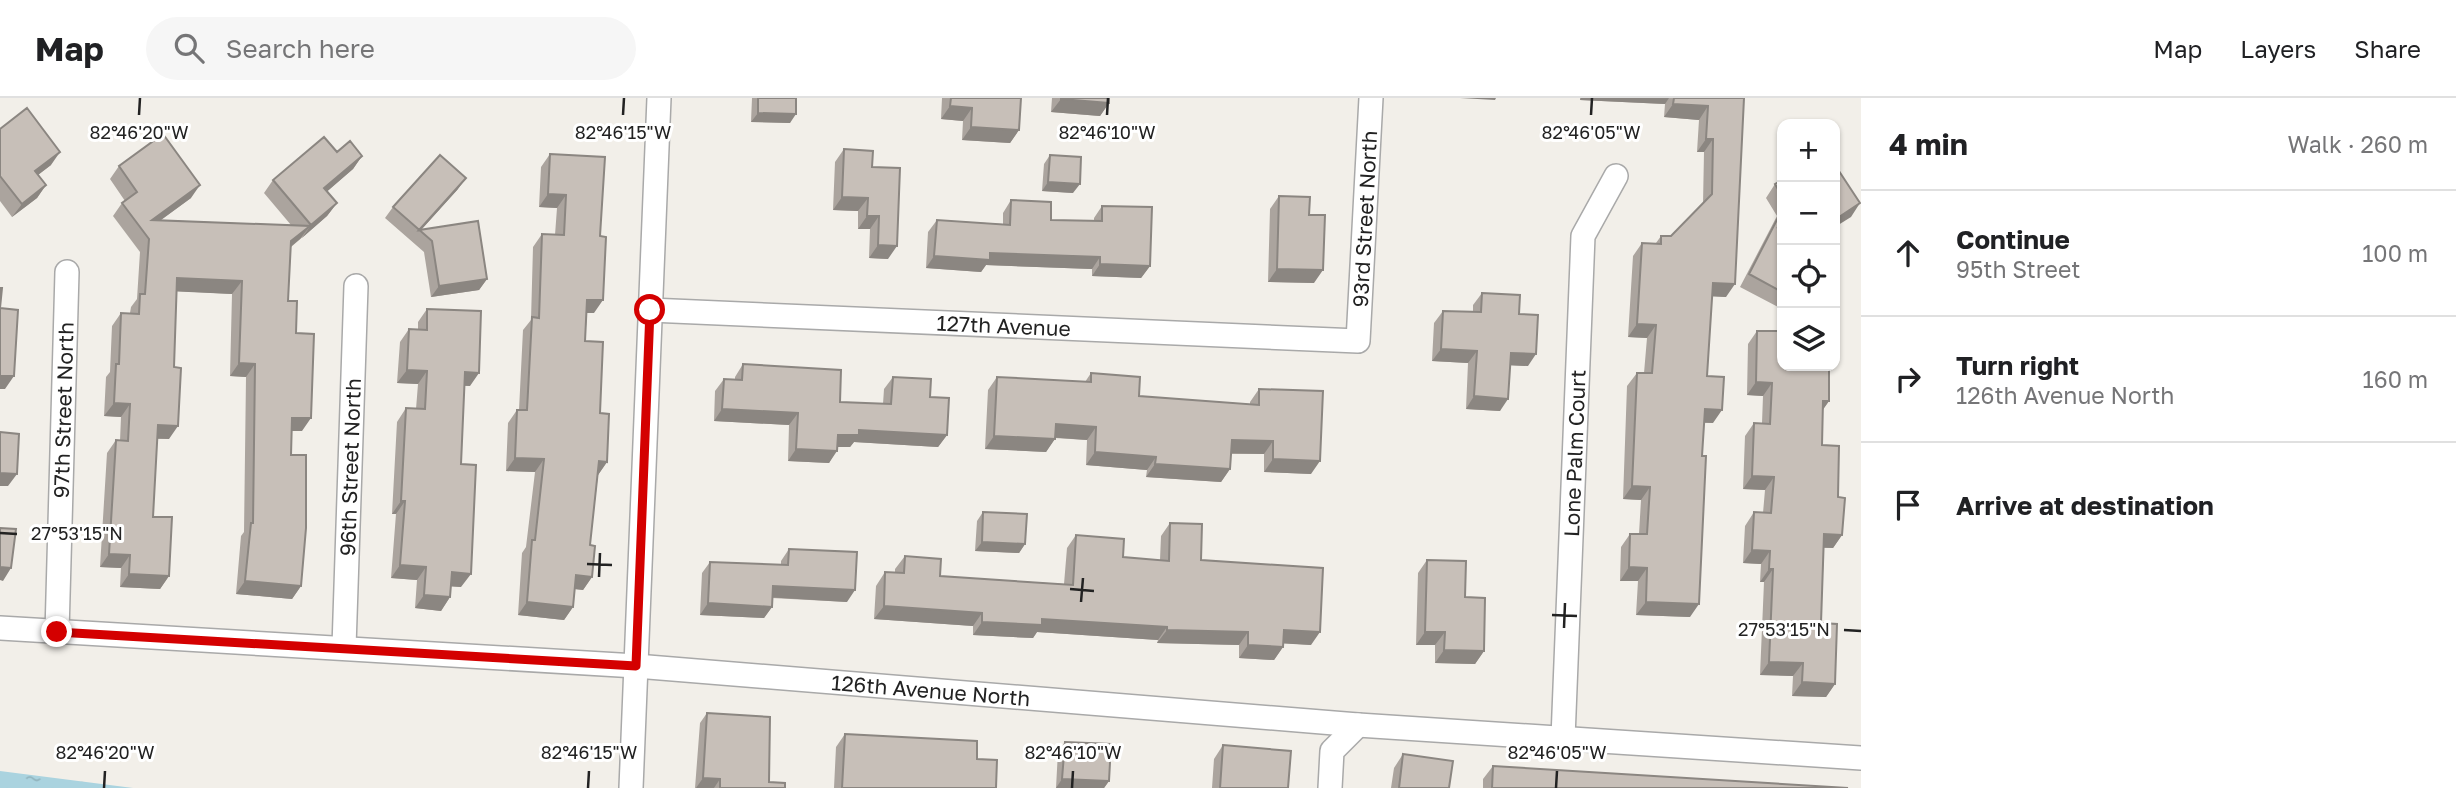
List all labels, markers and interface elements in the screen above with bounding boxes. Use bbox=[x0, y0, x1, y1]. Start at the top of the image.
search box bbox=[146, 17, 636, 80]
text: Map bbox=[35, 29, 104, 68]
icon: search bbox=[170, 29, 208, 67]
text: Search here bbox=[226, 33, 375, 64]
text: Map bbox=[2153, 34, 2202, 63]
text: Layers bbox=[2240, 34, 2316, 63]
text: Share bbox=[2354, 34, 2421, 63]
map controls bbox=[1777, 119, 1840, 371]
button: + bbox=[1777, 119, 1840, 182]
text: 82°46'20"W bbox=[90, 121, 188, 143]
text: 82°46'15"W bbox=[575, 121, 671, 143]
text: 82°46'10"W bbox=[1058, 121, 1156, 143]
text: 82°46'05"W bbox=[1542, 121, 1640, 143]
text: 4 min bbox=[1889, 126, 1968, 162]
street label: 93rd Street North bbox=[1347, 130, 1382, 308]
text: Walk · 260 m bbox=[2287, 130, 2428, 158]
button: − bbox=[1777, 182, 1840, 245]
text: Continue bbox=[1956, 224, 2070, 255]
icon: ahead bbox=[1889, 234, 1927, 272]
text: 100 m bbox=[2362, 239, 2428, 267]
button: locate bbox=[1777, 245, 1840, 308]
text: 95th Street bbox=[1956, 255, 2080, 283]
route start bbox=[634, 294, 665, 325]
button: layers bbox=[1777, 308, 1840, 371]
street label: 127th Avenue bbox=[936, 310, 1071, 341]
street label: 97th Street North bbox=[48, 322, 79, 499]
text: Turn right bbox=[1956, 350, 2079, 381]
icon: right bbox=[1889, 360, 1927, 398]
text: 160 m bbox=[2363, 365, 2428, 393]
street label: Lone Palm Court bbox=[1558, 369, 1591, 537]
street label: 96th Street North bbox=[334, 378, 366, 556]
text: 126th Avenue North bbox=[1956, 381, 2175, 409]
icon: arrive bbox=[1889, 486, 1927, 524]
text: Arrive at destination bbox=[1956, 490, 2214, 521]
text: 27°53'15"N bbox=[31, 522, 123, 544]
route end bbox=[41, 616, 72, 647]
text: 27°53'15"N bbox=[1738, 618, 1830, 640]
street label: 126th Avenue North bbox=[830, 669, 1031, 711]
text: 82°46'20"W bbox=[56, 741, 154, 763]
text: 82°46'15"W bbox=[541, 741, 637, 763]
text: 82°46'10"W bbox=[1024, 741, 1122, 763]
text: 82°46'05"W bbox=[1508, 741, 1606, 763]

